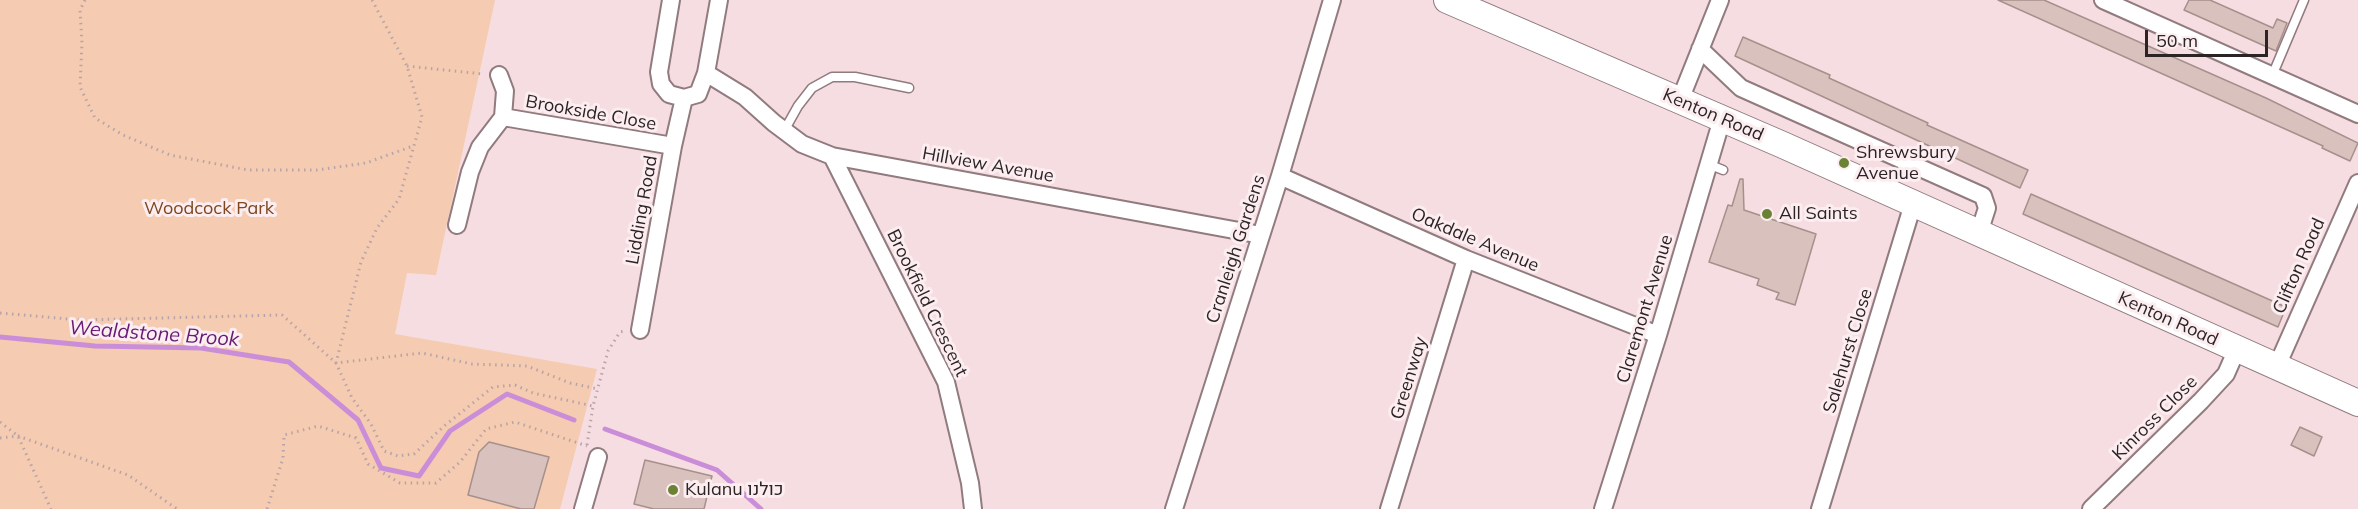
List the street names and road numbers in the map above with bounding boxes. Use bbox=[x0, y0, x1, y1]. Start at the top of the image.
street label: Kenton Road bbox=[1659, 84, 1767, 146]
street label: Brookside Close bbox=[524, 91, 658, 135]
street label: Hillview Avenue bbox=[921, 143, 1055, 187]
street label: Lidding Road bbox=[622, 154, 662, 266]
street label: Cranleigh Gardens bbox=[1202, 172, 1270, 326]
street label: Oakdale Avenue bbox=[1408, 203, 1542, 277]
street label: Clifton Road bbox=[2268, 215, 2330, 317]
street label: Brookfield Crescent bbox=[882, 226, 972, 380]
street label: Claremont Avenue bbox=[1612, 232, 1678, 386]
street label: Salehurst Close bbox=[1819, 286, 1877, 416]
street label: Kenton Road bbox=[2115, 287, 2221, 351]
street label: Greenway bbox=[1386, 334, 1432, 422]
street label: Kinross Close bbox=[2108, 371, 2202, 465]

